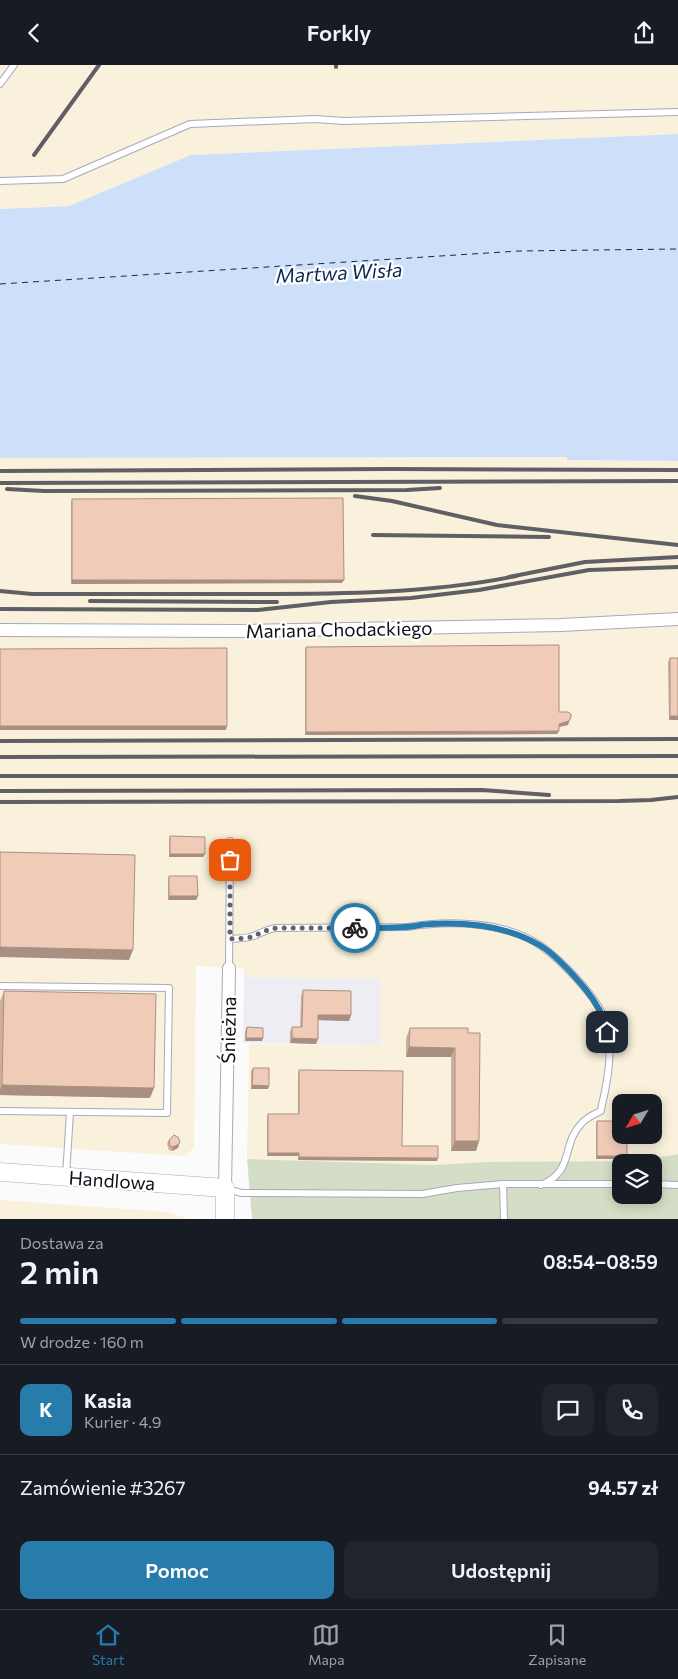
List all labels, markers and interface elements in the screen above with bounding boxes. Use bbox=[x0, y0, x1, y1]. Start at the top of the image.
icon: back bbox=[20, 19, 48, 47]
text: Forkly bbox=[307, 19, 371, 46]
icon: share bbox=[630, 19, 658, 47]
water label: Martwa Wisła bbox=[275, 257, 403, 287]
street label: Mariana Chodackiego bbox=[245, 616, 433, 642]
pin bbox=[209, 839, 251, 881]
icon: bag bbox=[216, 846, 244, 874]
courier bbox=[330, 903, 380, 953]
icon: bike bbox=[341, 914, 369, 942]
street label: Śnieżna bbox=[215, 996, 240, 1064]
pin bbox=[586, 1011, 628, 1053]
icon: home bbox=[593, 1018, 621, 1046]
north arrow bbox=[612, 1094, 662, 1144]
map controls bbox=[612, 1094, 662, 1204]
button: layers bbox=[612, 1154, 662, 1204]
street label: Handlowa bbox=[68, 1165, 156, 1195]
text: Dostawa za bbox=[20, 1233, 104, 1252]
text: 08:54–08:59 bbox=[543, 1250, 658, 1273]
text: 2 min bbox=[20, 1251, 99, 1291]
text: W drodze · 160 m bbox=[20, 1332, 144, 1351]
button: chat bbox=[542, 1384, 594, 1436]
button: phone bbox=[606, 1384, 658, 1436]
text: Kasia bbox=[84, 1389, 131, 1412]
text: K bbox=[39, 1398, 53, 1421]
text: Kurier · 4.9 bbox=[84, 1412, 161, 1431]
text: Zamówienie #3267 bbox=[20, 1476, 186, 1499]
text: 94.57 zł bbox=[588, 1476, 658, 1499]
button: Pomoc bbox=[20, 1541, 334, 1599]
button: Udostępnij bbox=[344, 1541, 658, 1599]
tab: Start bbox=[92, 1621, 124, 1668]
tab: Mapa bbox=[308, 1621, 344, 1668]
tab: Zapisane bbox=[528, 1621, 586, 1668]

